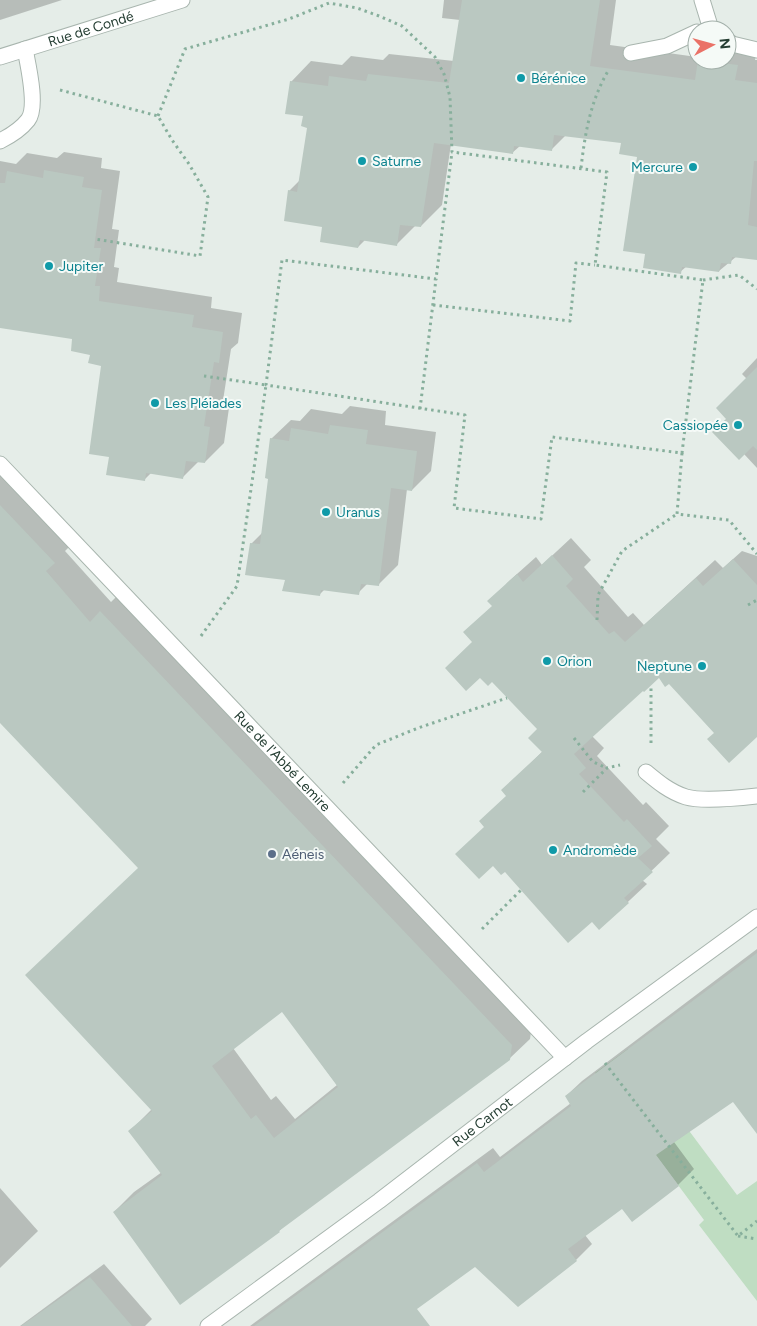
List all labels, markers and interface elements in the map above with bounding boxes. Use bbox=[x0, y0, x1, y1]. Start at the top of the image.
street label: Rue de Condé bbox=[46, 7, 136, 50]
north arrow bbox=[687, 20, 737, 70]
text: N bbox=[715, 37, 733, 50]
place label: Bérénice bbox=[531, 70, 586, 87]
marker: Bérénice bbox=[515, 72, 527, 84]
place label: Saturne bbox=[372, 153, 421, 170]
marker: Saturne bbox=[356, 155, 368, 167]
place label: Mercure bbox=[631, 159, 683, 176]
marker: Mercure bbox=[687, 161, 699, 173]
place label: Jupiter bbox=[59, 258, 103, 275]
marker: Jupiter bbox=[43, 260, 55, 272]
place label: Les Pléiades bbox=[165, 395, 242, 412]
marker: Les Pléiades bbox=[149, 397, 161, 409]
place label: Cassiopée bbox=[663, 417, 728, 434]
marker: Cassiopée bbox=[732, 419, 744, 431]
place label: Uranus bbox=[336, 504, 380, 521]
marker: Uranus bbox=[320, 506, 332, 518]
place label: Orion bbox=[557, 653, 592, 670]
marker: Orion bbox=[541, 655, 553, 667]
place label: Neptune bbox=[637, 658, 692, 675]
marker: Neptune bbox=[696, 660, 708, 672]
street label: Rue de l'Abbé Lemire bbox=[231, 707, 335, 815]
place label: Andromède bbox=[563, 842, 637, 859]
marker: Andromède bbox=[547, 844, 559, 856]
place label: Aéneis bbox=[282, 846, 324, 863]
marker: Aéneis bbox=[266, 848, 278, 860]
street label: Rue Carnot bbox=[449, 1093, 515, 1150]

